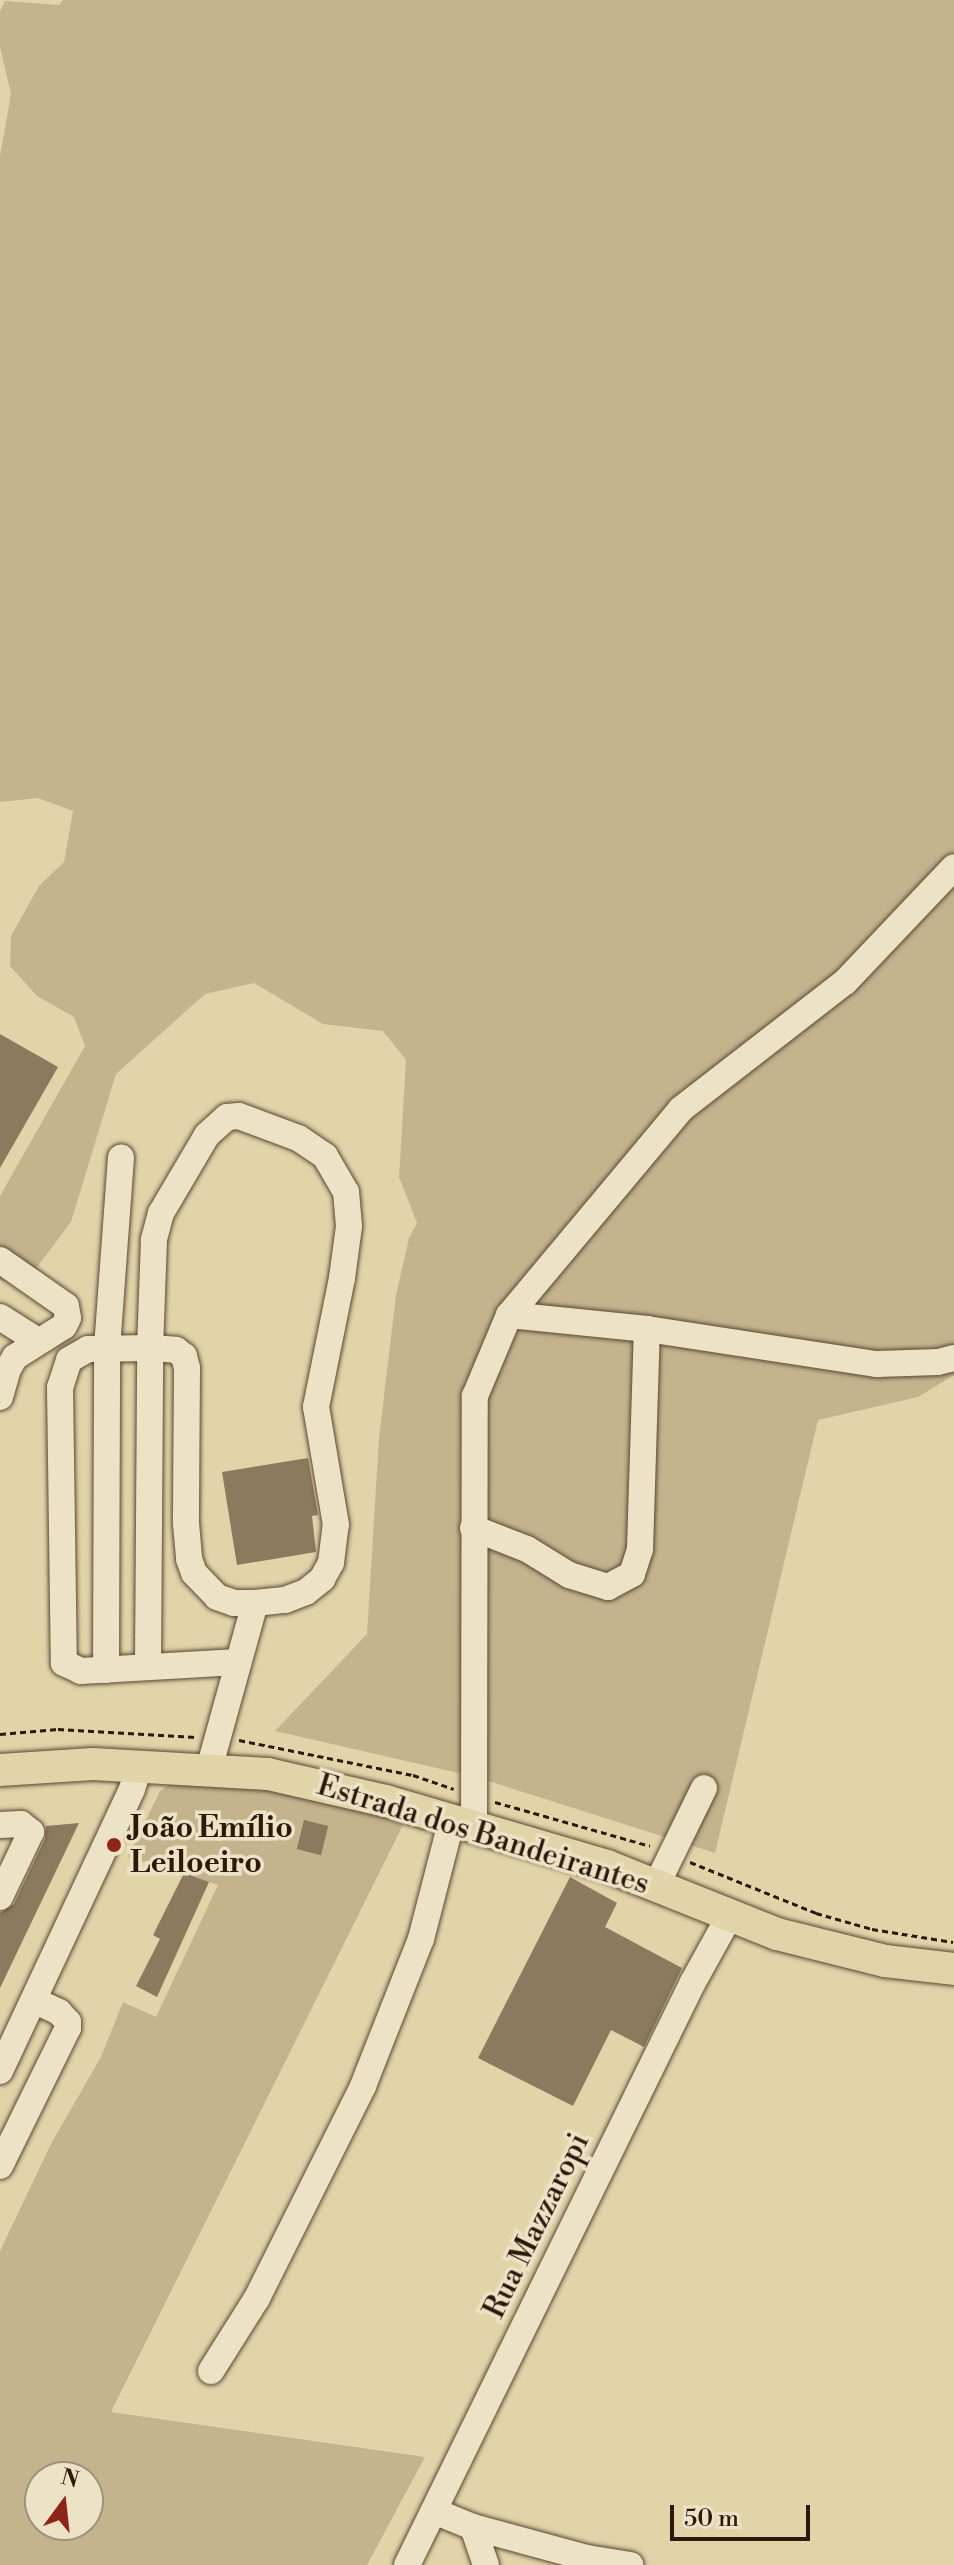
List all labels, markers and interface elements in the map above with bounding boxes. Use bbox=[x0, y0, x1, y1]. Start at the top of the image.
street label: Estrada dos Bandeirantes bbox=[313, 1767, 653, 1903]
place label: João Emílio Leiloeiro bbox=[130, 1810, 293, 1880]
marker: João Emílio Leiloeiro bbox=[105, 1836, 123, 1854]
street label: Rua Mazzaropi bbox=[477, 2128, 597, 2324]
north arrow bbox=[24, 2461, 104, 2541]
text: N bbox=[58, 2464, 82, 2495]
scale bar bbox=[674, 2489, 814, 2539]
text: 50 m bbox=[684, 2504, 739, 2534]

